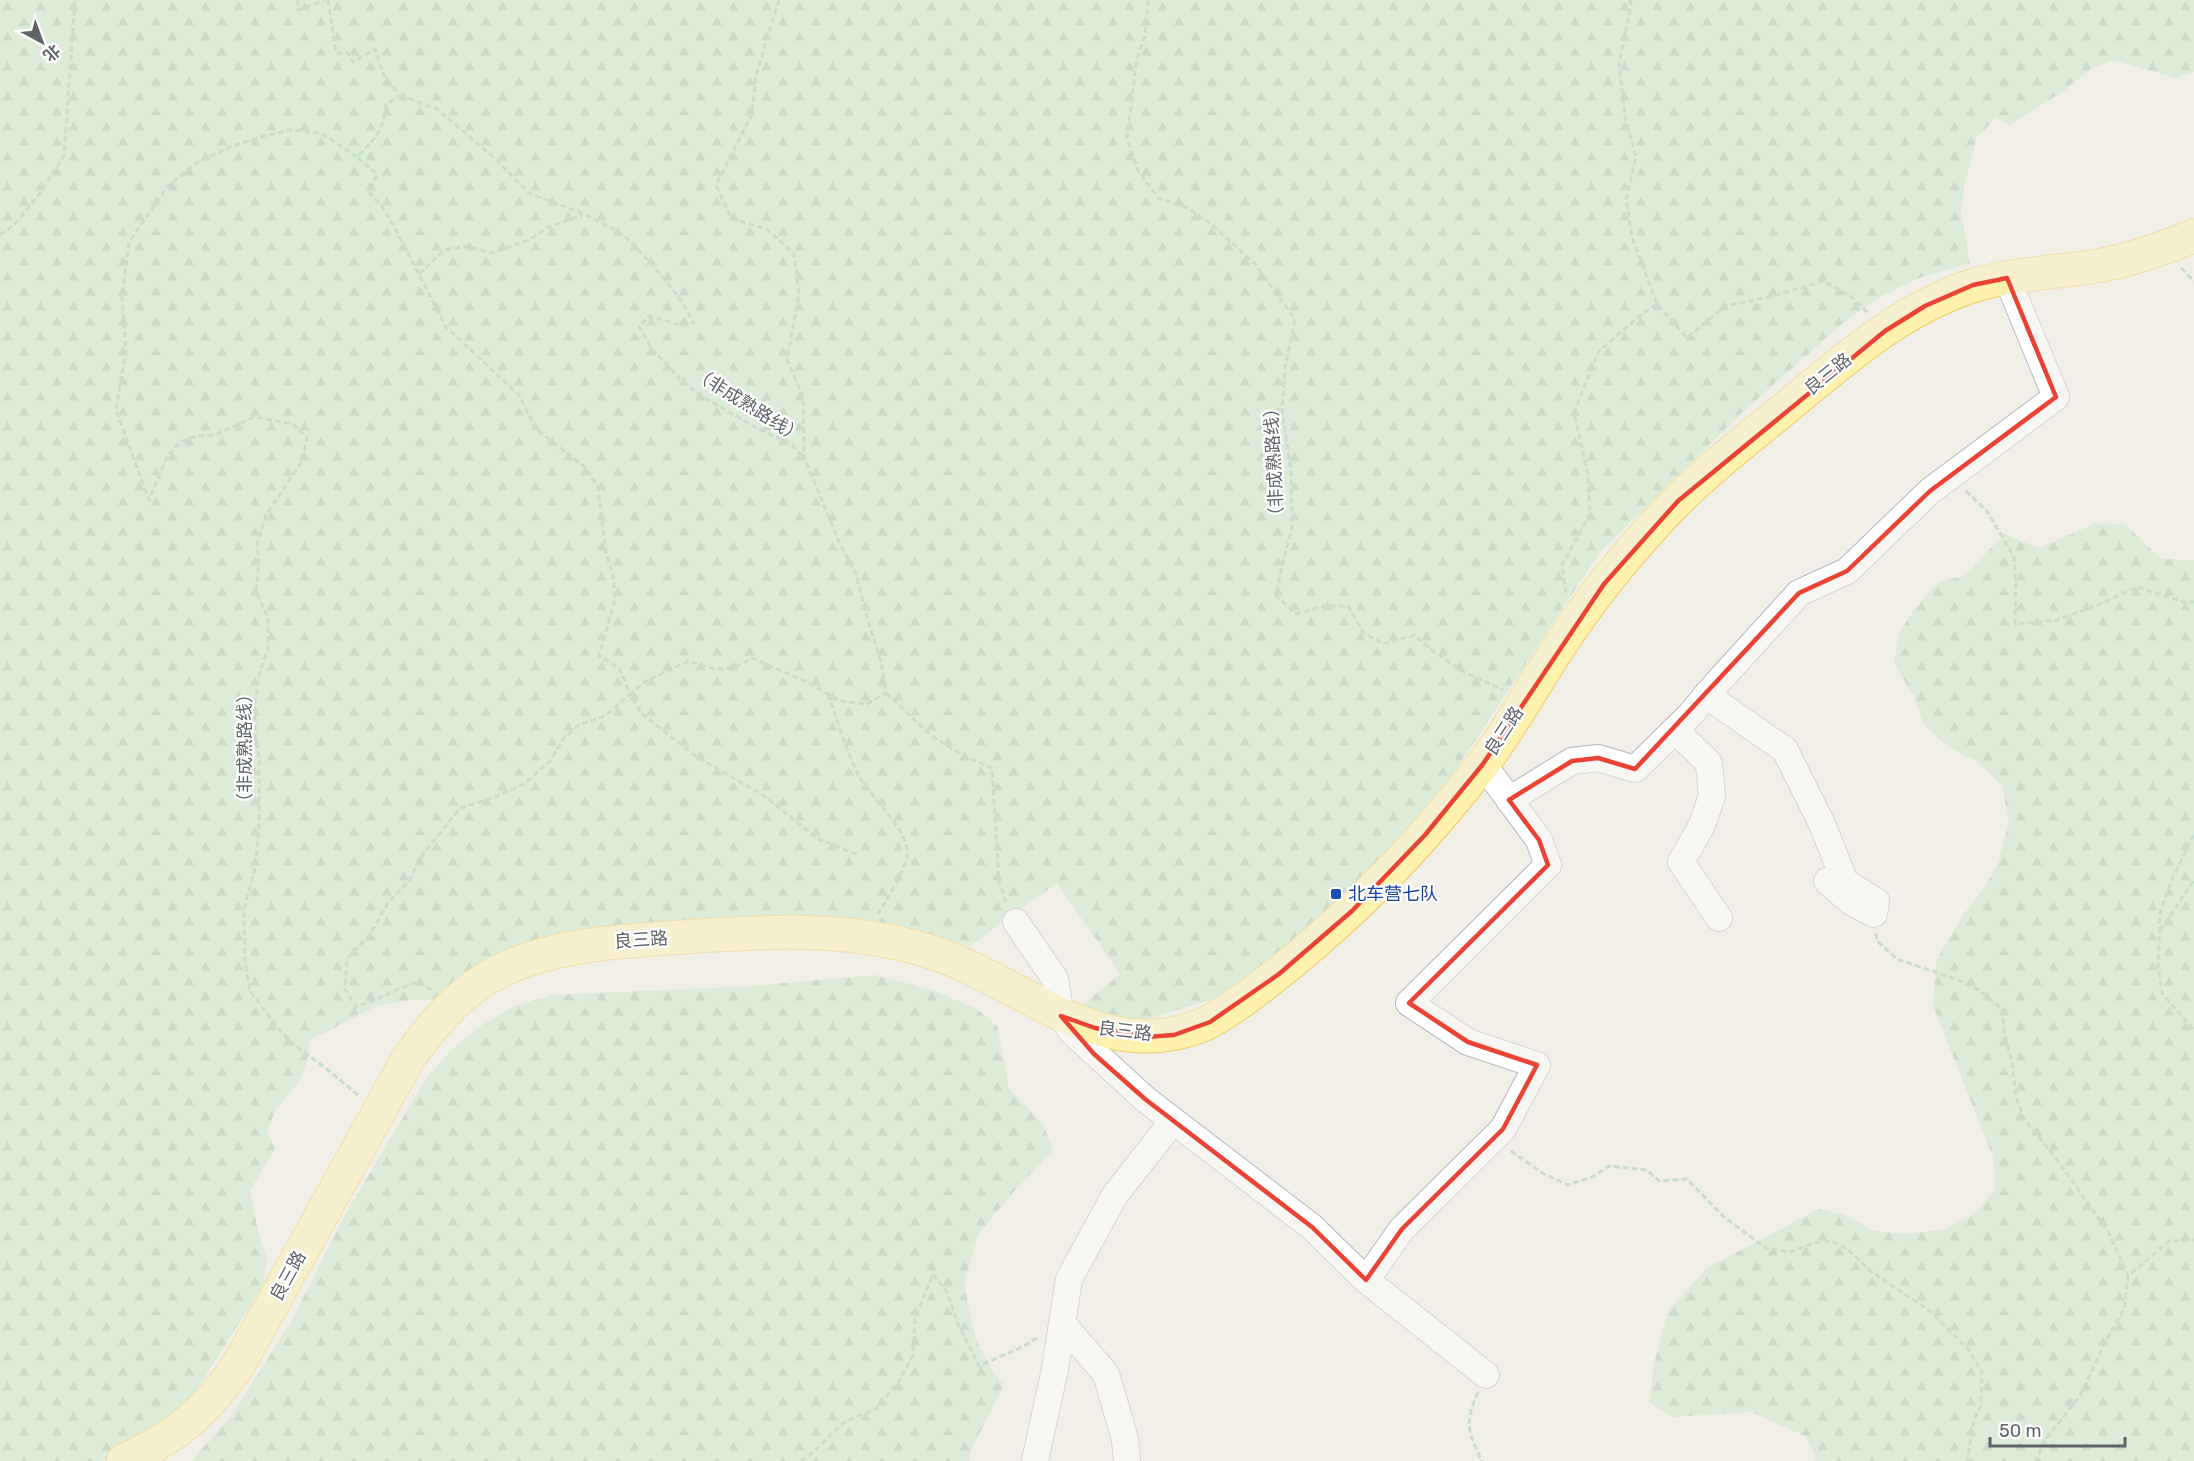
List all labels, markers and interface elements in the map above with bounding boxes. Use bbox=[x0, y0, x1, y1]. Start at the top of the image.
north arrow bbox=[12, 12, 72, 72]
text: 北 bbox=[39, 41, 64, 65]
street label: 良三路 bbox=[1800, 348, 1856, 400]
street label: （非成熟路线） bbox=[689, 362, 807, 448]
street label: （非成熟路线） bbox=[1260, 399, 1288, 525]
street label: （非成熟路线） bbox=[234, 685, 256, 811]
street label: 良三路 bbox=[1480, 702, 1528, 760]
place label: 北车营七队 bbox=[1348, 883, 1438, 905]
marker: 北车营七队 bbox=[1329, 887, 1343, 901]
street label: 良三路 bbox=[613, 927, 669, 953]
street label: 良三路 bbox=[1097, 1017, 1153, 1045]
street label: 良三路 bbox=[265, 1247, 311, 1305]
scale bar bbox=[1990, 1410, 2125, 1448]
text: 50 m bbox=[1999, 1420, 2042, 1442]

